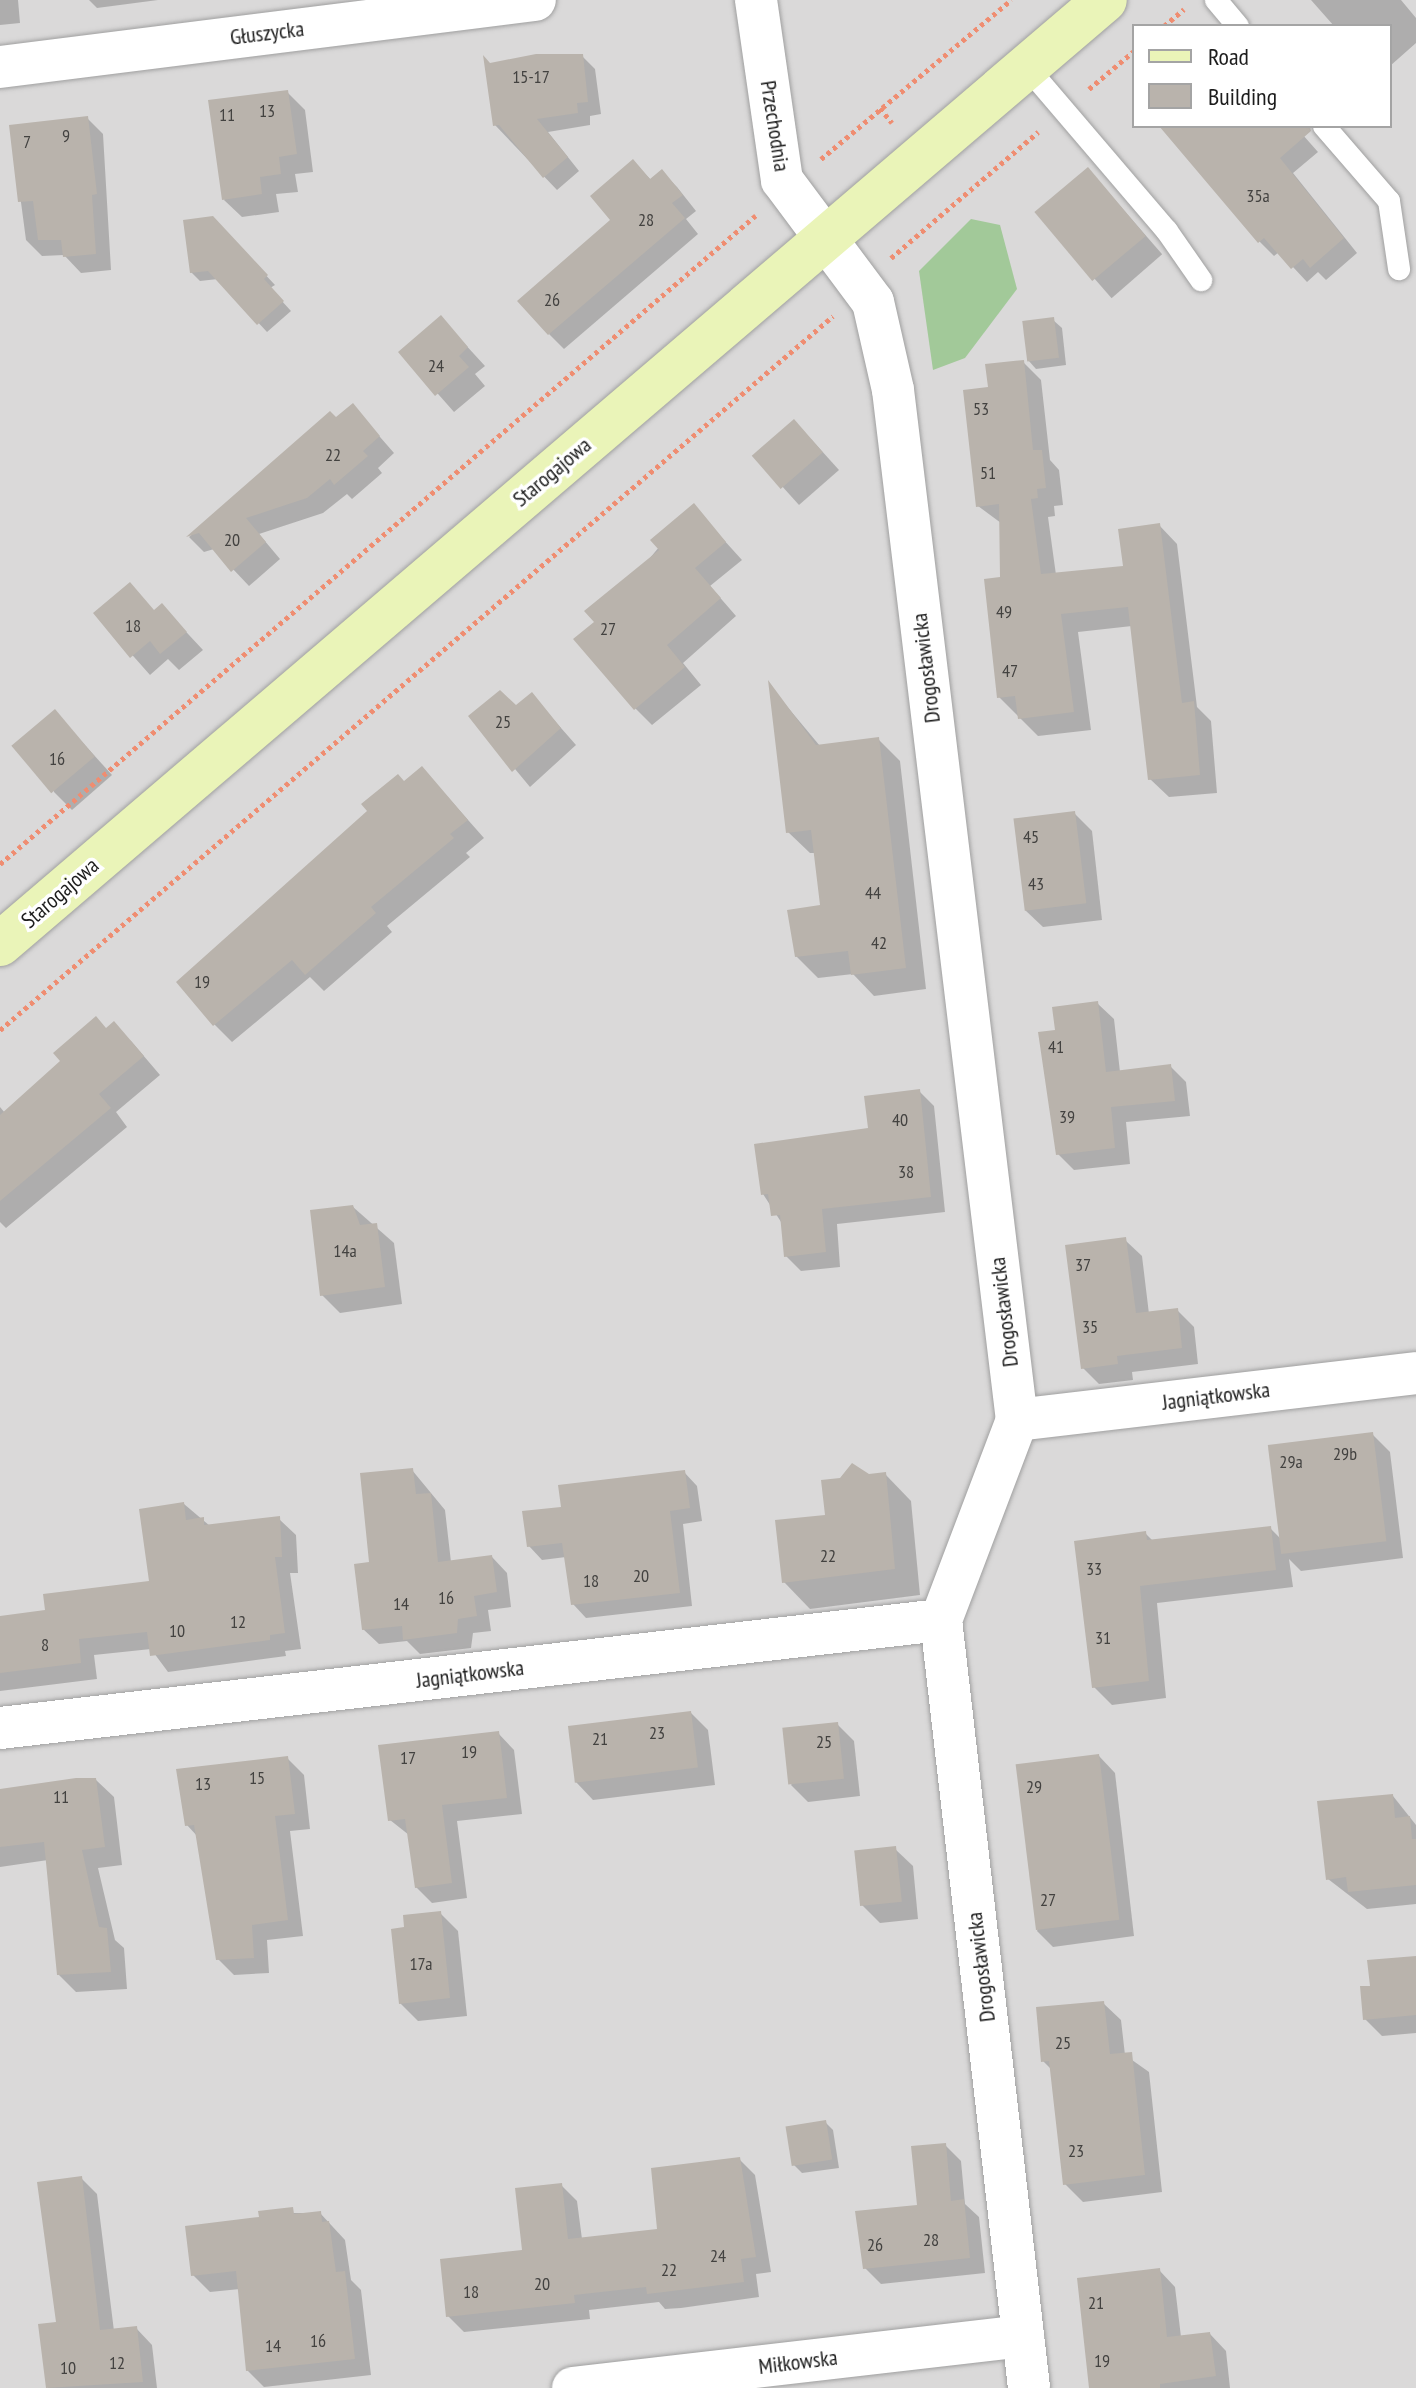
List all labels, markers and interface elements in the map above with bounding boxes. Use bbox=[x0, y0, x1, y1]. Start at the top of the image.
street label: Głuszycka bbox=[229, 15, 305, 51]
legend bbox=[1132, 24, 1392, 128]
text: Road bbox=[1208, 41, 1249, 72]
house number: 15-17 bbox=[512, 66, 550, 88]
street label: Przechodnia bbox=[755, 79, 795, 173]
text: Building bbox=[1208, 81, 1277, 112]
house number: 13 bbox=[259, 100, 275, 122]
house number: 11 bbox=[219, 104, 235, 126]
house number: 9 bbox=[62, 125, 70, 147]
house number: 7 bbox=[23, 131, 31, 153]
house number: 35a bbox=[1246, 185, 1270, 207]
house number: 28 bbox=[638, 209, 654, 231]
house number: 26 bbox=[544, 289, 560, 311]
house number: 24 bbox=[428, 355, 444, 377]
house number: 53 bbox=[973, 398, 989, 420]
street label: Starogajowa bbox=[508, 432, 596, 512]
house number: 22 bbox=[325, 444, 341, 466]
house number: 51 bbox=[980, 462, 996, 484]
house number: 20 bbox=[224, 529, 240, 551]
house number: 49 bbox=[996, 601, 1012, 623]
street label: Drogosławicka bbox=[906, 612, 946, 724]
house number: 18 bbox=[125, 615, 141, 637]
house number: 27 bbox=[600, 618, 616, 640]
house number: 47 bbox=[1002, 660, 1018, 682]
house number: 25 bbox=[495, 711, 511, 733]
house number: 16 bbox=[49, 748, 65, 770]
house number: 45 bbox=[1023, 826, 1039, 848]
street label: Starogajowa bbox=[16, 852, 104, 934]
house number: 43 bbox=[1028, 873, 1044, 895]
house number: 44 bbox=[865, 882, 881, 904]
house number: 42 bbox=[871, 932, 887, 954]
house number: 19 bbox=[194, 971, 210, 993]
house number: 41 bbox=[1048, 1036, 1064, 1058]
house number: 39 bbox=[1059, 1106, 1075, 1128]
house number: 40 bbox=[892, 1109, 908, 1131]
house number: 38 bbox=[898, 1161, 914, 1183]
house number: 14a bbox=[333, 1240, 357, 1262]
house number: 37 bbox=[1075, 1254, 1091, 1276]
street label: Drogosławicka bbox=[984, 1256, 1024, 1368]
house number: 35 bbox=[1082, 1316, 1098, 1338]
street label: Jagniątkowska bbox=[1161, 1376, 1271, 1416]
house number: 29b bbox=[1333, 1443, 1357, 1465]
house number: 29a bbox=[1279, 1451, 1303, 1473]
house number: 22 bbox=[820, 1545, 836, 1567]
house number: 33 bbox=[1086, 1558, 1102, 1580]
house number: 20 bbox=[633, 1565, 649, 1587]
house number: 18 bbox=[583, 1570, 599, 1592]
house number: 16 bbox=[438, 1587, 454, 1609]
house number: 14 bbox=[393, 1593, 409, 1615]
house number: 12 bbox=[230, 1611, 246, 1633]
house number: 10 bbox=[169, 1620, 185, 1642]
house number: 31 bbox=[1095, 1627, 1111, 1649]
house number: 8 bbox=[41, 1634, 49, 1656]
street label: Jagniątkowska bbox=[415, 1654, 525, 1694]
house number: 23 bbox=[649, 1722, 665, 1744]
house number: 21 bbox=[592, 1728, 608, 1750]
house number: 25 bbox=[816, 1731, 832, 1753]
house number: 19 bbox=[461, 1741, 477, 1763]
house number: 17 bbox=[400, 1747, 416, 1769]
house number: 15 bbox=[249, 1767, 265, 1789]
house number: 13 bbox=[195, 1773, 211, 1795]
house number: 29 bbox=[1026, 1776, 1042, 1798]
house number: 11 bbox=[53, 1786, 69, 1808]
house number: 27 bbox=[1040, 1889, 1056, 1911]
street label: Drogosławicka bbox=[961, 1911, 1001, 2023]
house number: 17a bbox=[409, 1953, 433, 1975]
house number: 25 bbox=[1055, 2032, 1071, 2054]
house number: 23 bbox=[1068, 2140, 1084, 2162]
house number: 28 bbox=[923, 2229, 939, 2251]
house number: 26 bbox=[867, 2234, 883, 2256]
house number: 24 bbox=[710, 2245, 726, 2267]
house number: 22 bbox=[661, 2259, 677, 2281]
house number: 20 bbox=[534, 2273, 550, 2295]
house number: 18 bbox=[463, 2281, 479, 2303]
house number: 21 bbox=[1088, 2292, 1104, 2314]
house number: 16 bbox=[310, 2330, 326, 2352]
house number: 14 bbox=[265, 2335, 281, 2357]
street label: Miłkowska bbox=[757, 2344, 839, 2380]
house number: 19 bbox=[1094, 2350, 1110, 2372]
house number: 12 bbox=[109, 2352, 125, 2374]
house number: 10 bbox=[60, 2357, 76, 2379]

